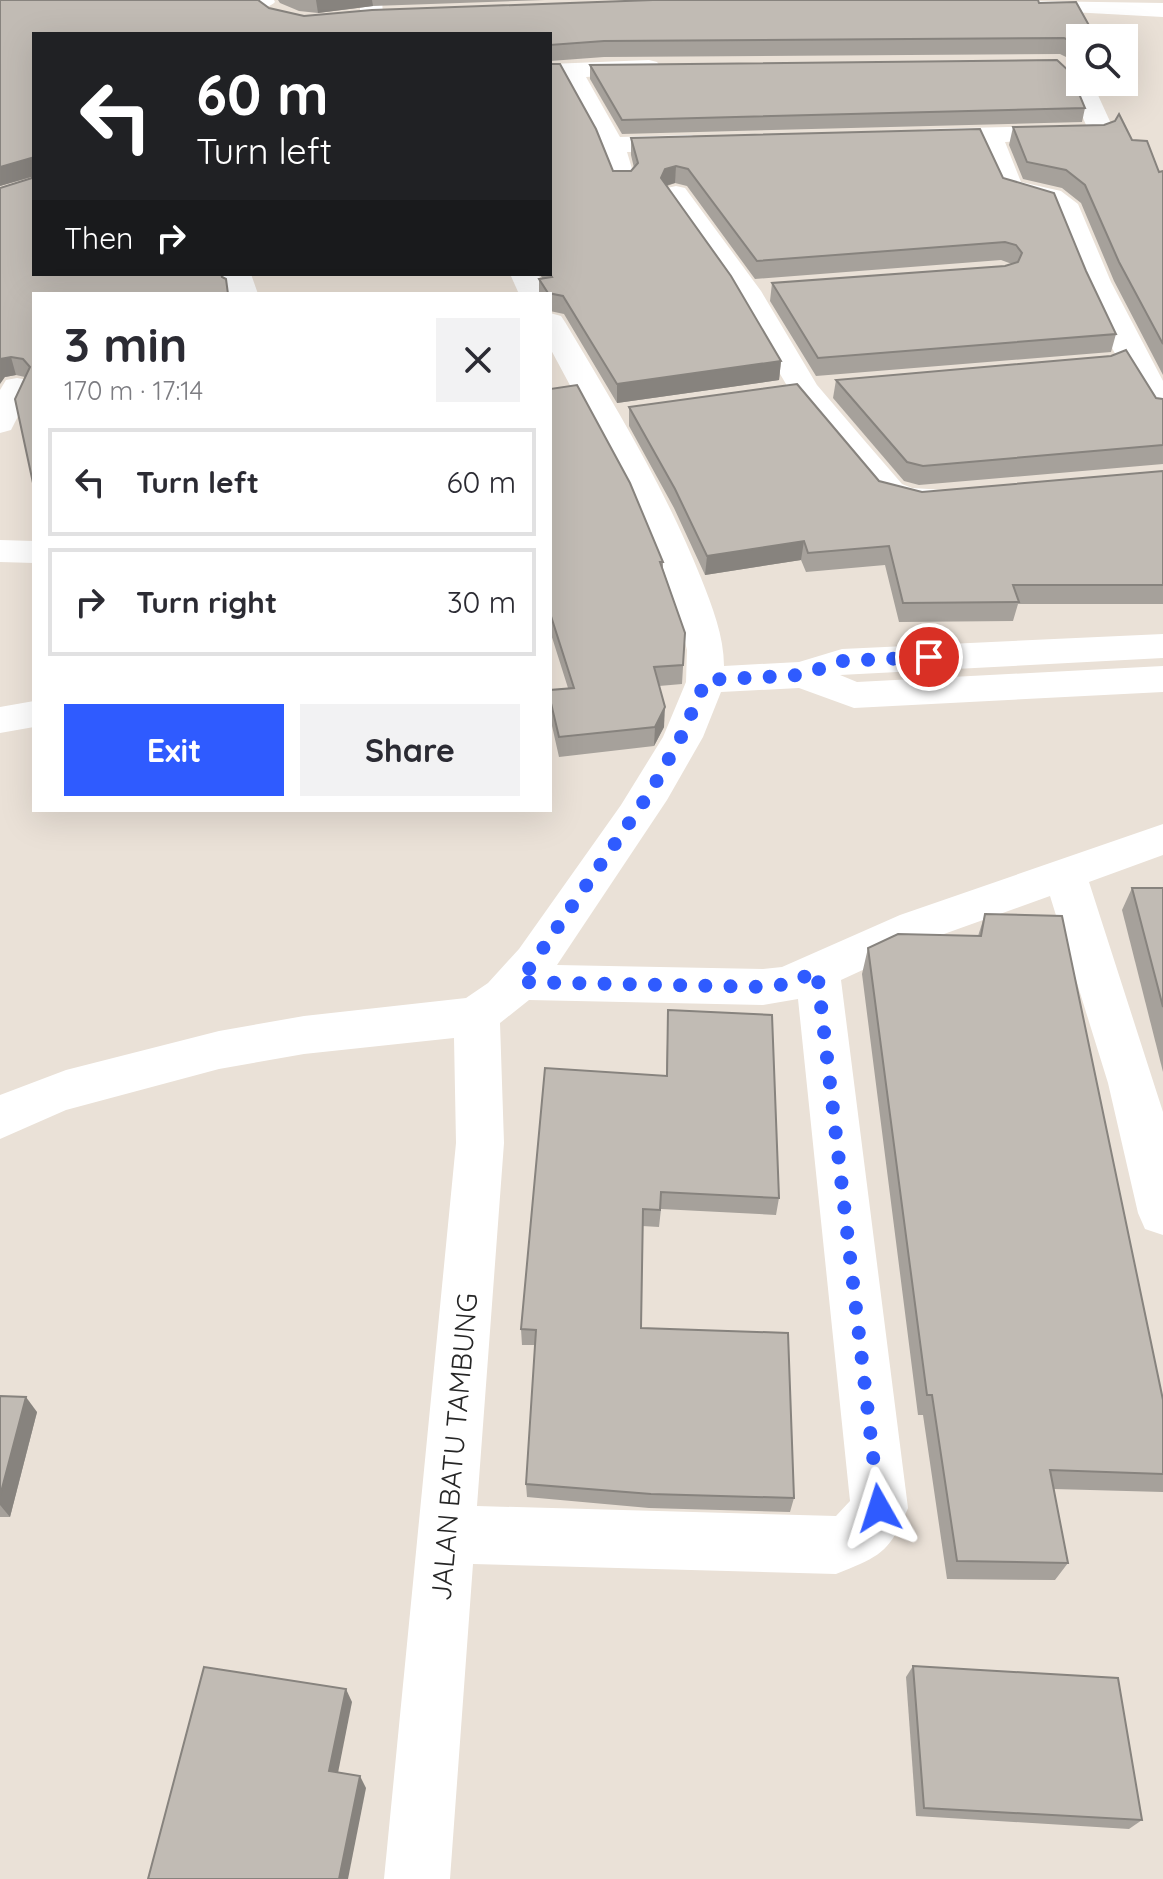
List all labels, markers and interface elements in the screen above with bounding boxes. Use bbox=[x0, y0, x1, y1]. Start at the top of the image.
map controls bbox=[1066, 24, 1138, 96]
button: search bbox=[1066, 24, 1138, 96]
text: 60 m bbox=[196, 59, 329, 129]
icon: left bbox=[64, 64, 168, 168]
text: Turn left bbox=[196, 128, 332, 173]
icon: right bbox=[149, 216, 193, 260]
text: Then bbox=[64, 219, 133, 257]
text: 3 min bbox=[64, 314, 187, 374]
button: close bbox=[436, 318, 520, 402]
text: 170 m · 17:14 bbox=[64, 374, 203, 407]
icon: left bbox=[68, 460, 112, 504]
text: Turn left bbox=[136, 463, 259, 501]
text: 60 m bbox=[446, 463, 516, 501]
icon: right bbox=[68, 580, 112, 624]
text: Turn right bbox=[136, 583, 277, 621]
text: 30 m bbox=[447, 583, 516, 621]
pin bbox=[895, 623, 963, 691]
icon: arrive bbox=[907, 635, 951, 679]
button: Exit bbox=[64, 704, 284, 796]
button: Share bbox=[300, 704, 520, 796]
street label: JALAN BATU TAMBUNG bbox=[423, 1291, 484, 1602]
position arrow bbox=[837, 1466, 921, 1550]

